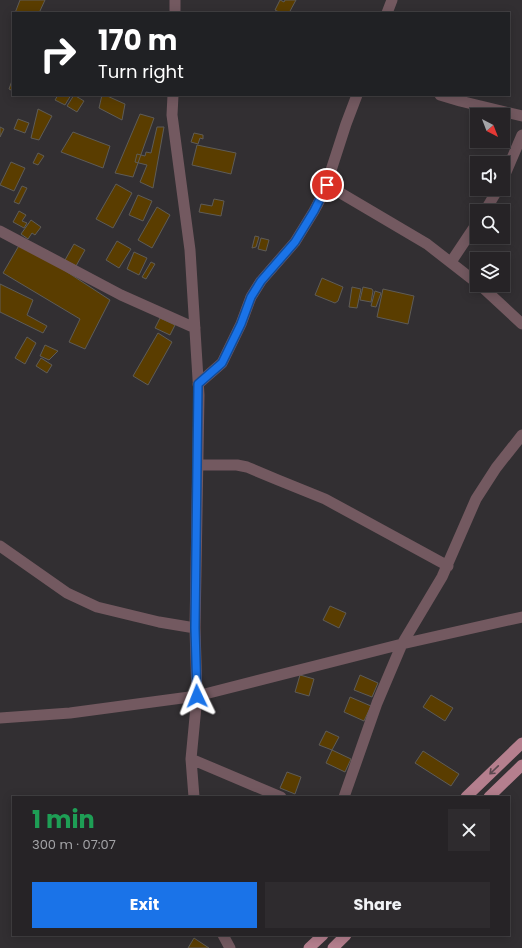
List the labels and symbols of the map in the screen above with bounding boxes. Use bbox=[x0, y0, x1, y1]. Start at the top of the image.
north arrow bbox=[470, 108, 510, 148]
pin bbox=[310, 168, 344, 202]
position arrow bbox=[176, 675, 218, 717]
one-way arrow bbox=[489, 765, 499, 775]

